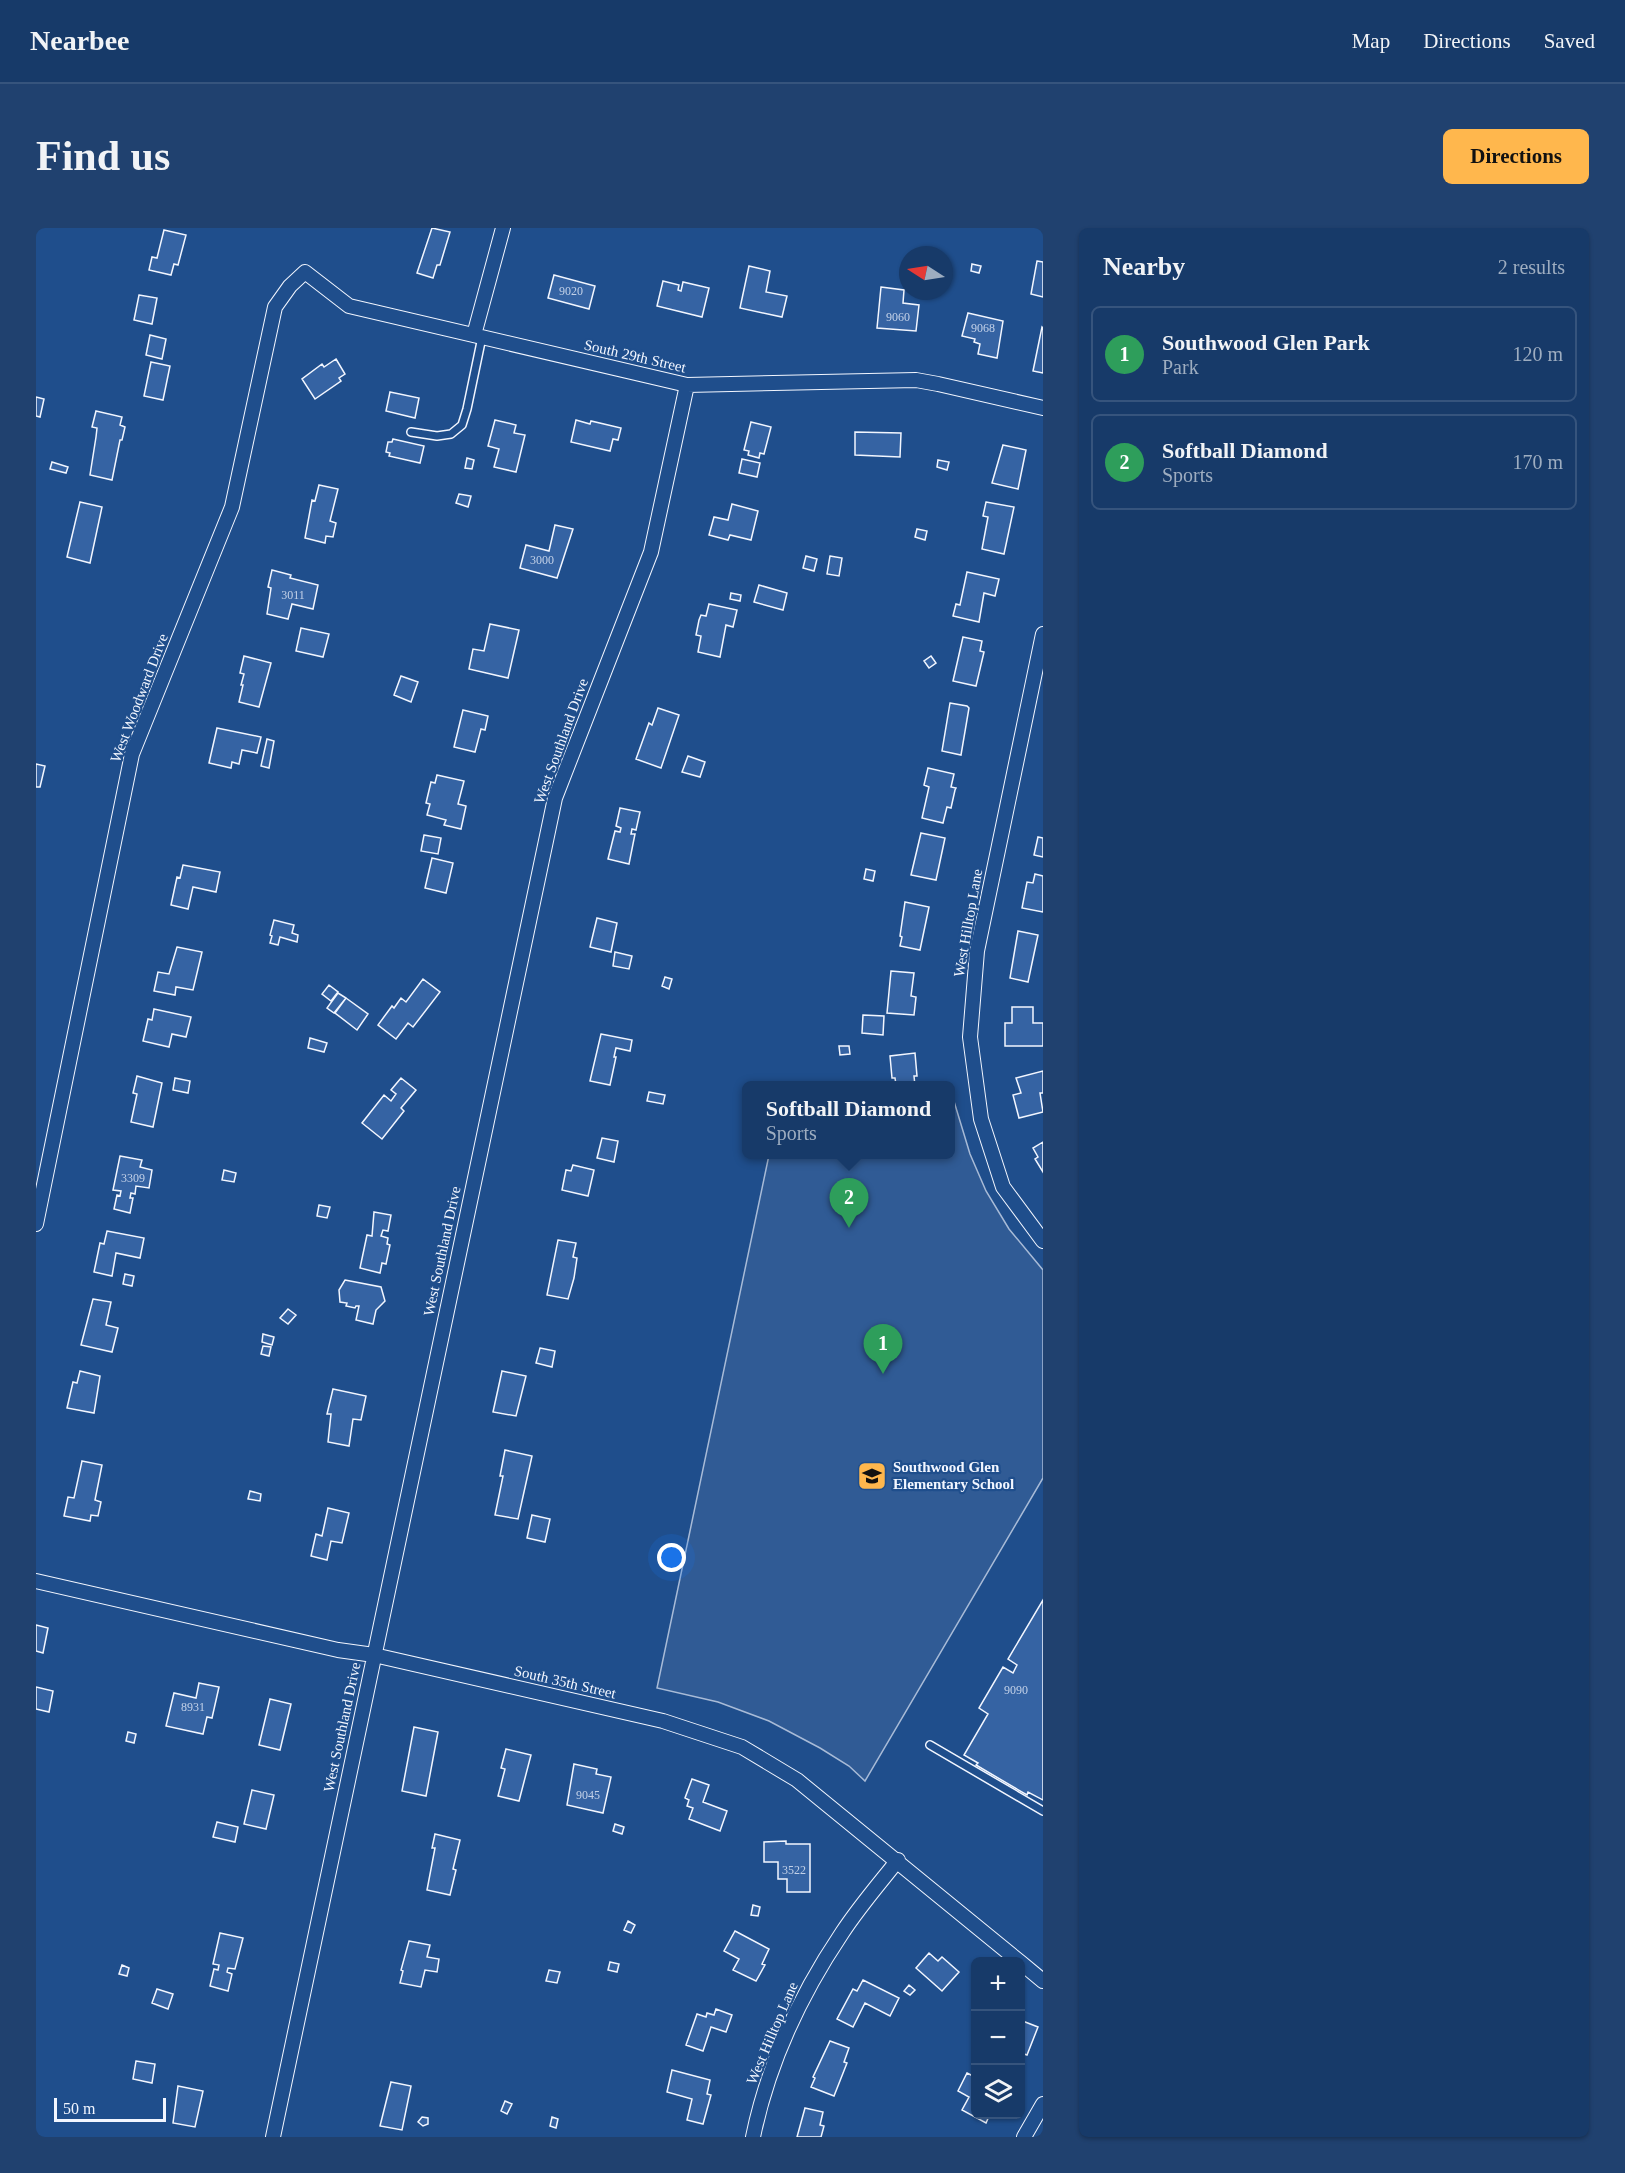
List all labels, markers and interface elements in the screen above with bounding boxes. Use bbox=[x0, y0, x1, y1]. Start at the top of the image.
text: Nearbee bbox=[30, 25, 130, 56]
text: Map bbox=[1352, 29, 1390, 53]
text: Directions bbox=[1423, 29, 1511, 53]
text: Saved bbox=[1544, 29, 1595, 53]
button: Directions bbox=[1443, 129, 1589, 184]
text: Find us bbox=[36, 133, 170, 179]
north arrow bbox=[899, 246, 953, 300]
text: Nearby bbox=[1103, 252, 1185, 281]
text: 2 results bbox=[1498, 256, 1565, 278]
house number: 9020 bbox=[559, 284, 583, 298]
house number: 9060 bbox=[886, 310, 910, 324]
house number: 9068 bbox=[971, 321, 995, 335]
text: Southwood Glen Park bbox=[1162, 330, 1370, 355]
street label: South 29th Street bbox=[582, 336, 688, 376]
text: 1 bbox=[1120, 343, 1130, 365]
text: 120 m bbox=[1512, 343, 1563, 365]
text: Park bbox=[1162, 356, 1199, 378]
text: Softball Diamond bbox=[1162, 438, 1328, 463]
text: 2 bbox=[1120, 451, 1130, 473]
text: 170 m bbox=[1512, 451, 1563, 473]
text: Sports bbox=[1162, 464, 1213, 486]
house number: 3000 bbox=[530, 553, 554, 567]
house number: 3011 bbox=[281, 588, 305, 602]
street label: West Woodward Drive bbox=[107, 631, 171, 765]
street label: West Southland Drive bbox=[531, 676, 591, 806]
street label: West Hilltop Lane bbox=[951, 867, 985, 978]
popup bbox=[742, 1081, 955, 1159]
text: Softball Diamond bbox=[766, 1096, 931, 1121]
text: Sports bbox=[766, 1122, 817, 1144]
house number: 3309 bbox=[121, 1171, 145, 1185]
pin: 2 bbox=[830, 1178, 868, 1228]
street label: West Southland Drive bbox=[420, 1184, 464, 1317]
pin: 1 bbox=[864, 1324, 902, 1374]
place label: Southwood Glen Elementary School bbox=[893, 1459, 1014, 1492]
school or university icon: Southwood Glen Elementary School bbox=[856, 1460, 888, 1492]
your location bbox=[657, 1543, 686, 1572]
street label: West Southland Drive bbox=[320, 1660, 364, 1793]
street label: South 35th Street bbox=[512, 1662, 618, 1702]
house number: 9090 bbox=[1004, 1683, 1028, 1697]
house number: 8931 bbox=[181, 1700, 205, 1714]
house number: 9045 bbox=[576, 1788, 600, 1802]
house number: 3522 bbox=[782, 1863, 806, 1877]
map controls bbox=[971, 1957, 1025, 2119]
button: + bbox=[971, 1957, 1025, 2011]
street label: West Hilltop Lane bbox=[743, 1979, 801, 2087]
button: − bbox=[971, 2011, 1025, 2065]
button: layers bbox=[971, 2065, 1025, 2119]
scale bar bbox=[54, 2095, 166, 2122]
text: 50 m bbox=[63, 2100, 95, 2117]

